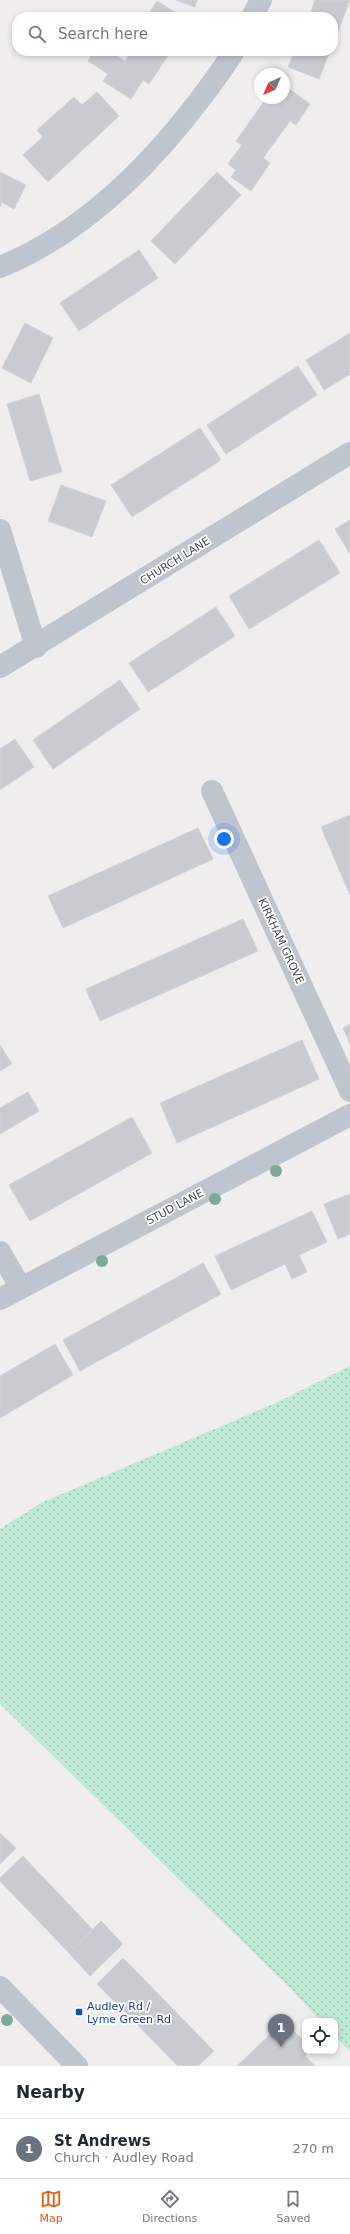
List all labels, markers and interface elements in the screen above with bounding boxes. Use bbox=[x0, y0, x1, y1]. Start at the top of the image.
search box bbox=[12, 12, 338, 56]
icon: search bbox=[26, 23, 48, 45]
text: Search here bbox=[58, 25, 148, 43]
north arrow bbox=[254, 68, 290, 104]
street label: CHURCH LANE bbox=[138, 534, 212, 588]
your location bbox=[214, 829, 234, 849]
street label: KIRKHAM GROVE bbox=[255, 896, 307, 986]
street label: STUD LANE bbox=[144, 1186, 206, 1227]
place label: Audley Rd / Lyme Green Rd bbox=[87, 2000, 171, 2026]
marker: Audley Rd / Lyme Green Rd bbox=[74, 2007, 84, 2017]
pin: 1 bbox=[268, 2014, 294, 2047]
map controls bbox=[302, 2018, 338, 2054]
button: locate bbox=[302, 2018, 338, 2054]
text: Nearby bbox=[16, 2082, 85, 2102]
text: St Andrews bbox=[54, 2132, 151, 2150]
text: 1 bbox=[24, 2141, 34, 2156]
text: 270 m bbox=[292, 2141, 334, 2156]
text: Church · Audley Road bbox=[54, 2150, 194, 2165]
tab: Map bbox=[40, 2188, 63, 2225]
tab: Directions bbox=[142, 2188, 197, 2225]
tab: Saved bbox=[276, 2188, 310, 2225]

